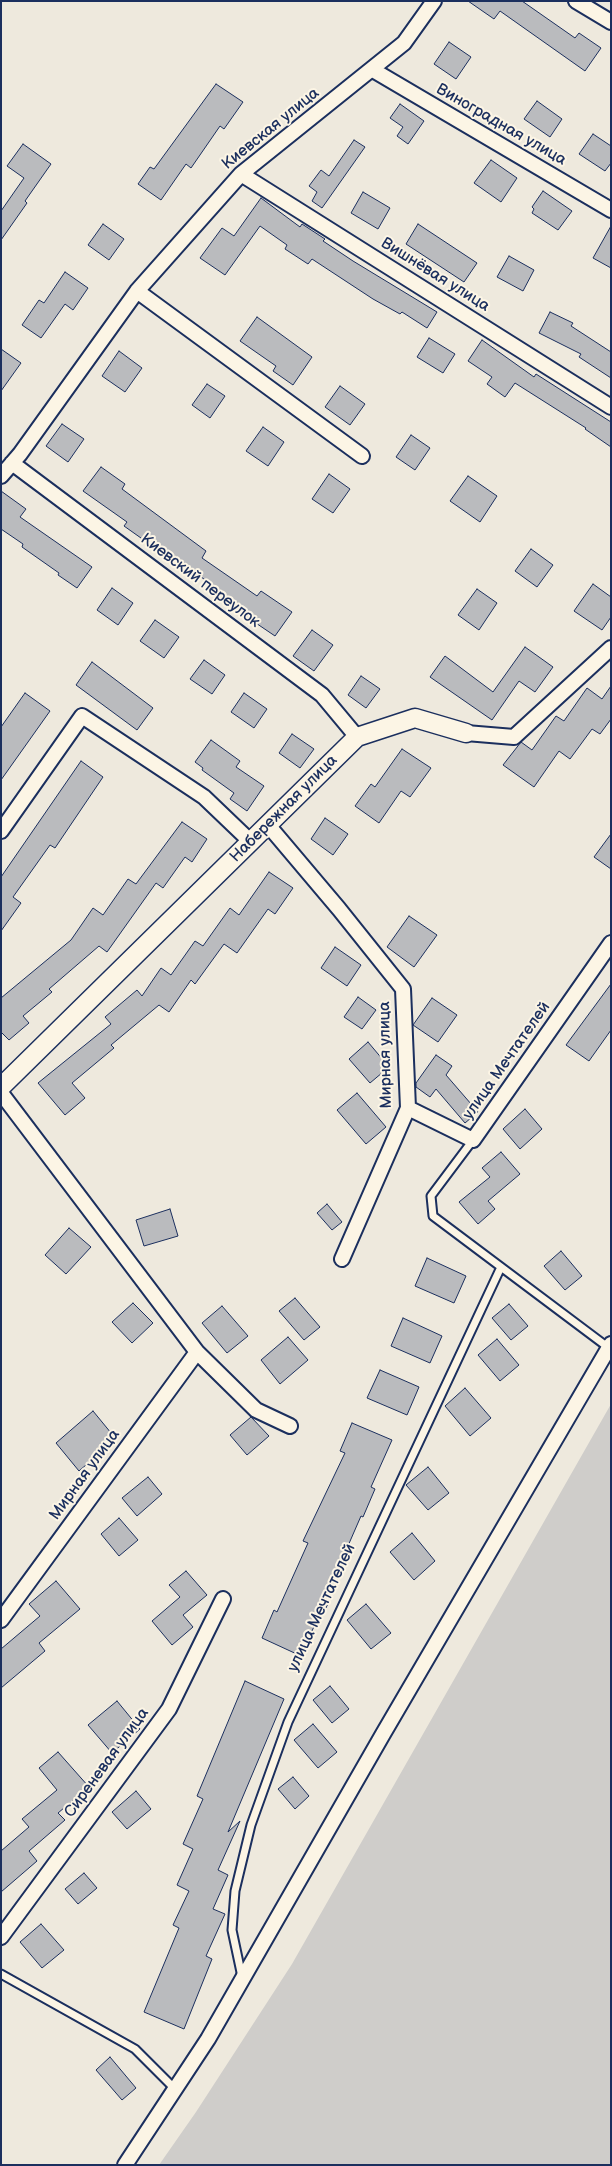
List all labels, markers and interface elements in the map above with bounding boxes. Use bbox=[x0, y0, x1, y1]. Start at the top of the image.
street label: Виноградная улица bbox=[433, 80, 569, 170]
street label: Киевская улица bbox=[219, 84, 323, 174]
street label: Вишнёвая улица bbox=[377, 234, 493, 316]
street label: Киевский переулок bbox=[136, 530, 264, 632]
street label: Набережная улица bbox=[226, 751, 342, 867]
street label: улица Мечтателей bbox=[459, 998, 555, 1124]
street label: Мирная улица bbox=[375, 1001, 397, 1109]
street label: Мирная улица bbox=[46, 1426, 124, 1524]
street label: улица Мечтателей bbox=[284, 1541, 360, 1675]
street label: Сиреневая улица bbox=[61, 1704, 153, 1822]

